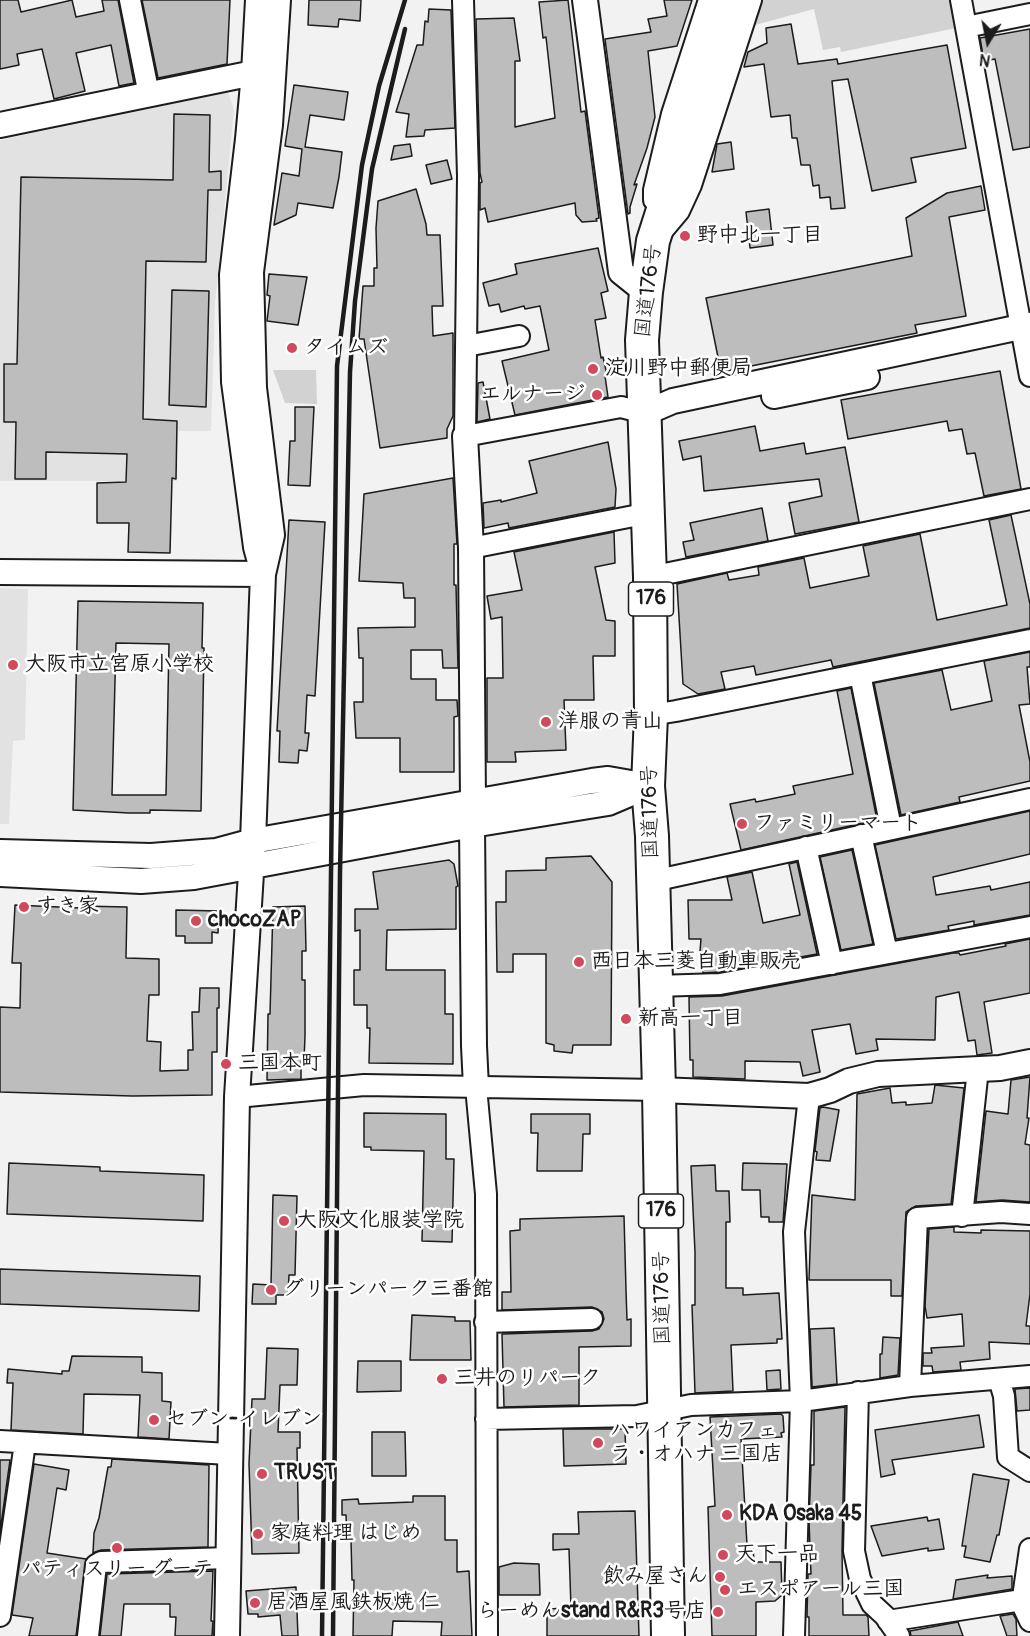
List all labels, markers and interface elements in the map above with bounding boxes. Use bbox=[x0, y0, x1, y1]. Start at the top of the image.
north arrow bbox=[958, 12, 1018, 72]
text: N bbox=[978, 49, 992, 71]
place label: 野中北一丁目 bbox=[697, 223, 823, 249]
marker: 野中北一丁目 bbox=[678, 229, 692, 243]
street label: 国道176号 bbox=[631, 243, 667, 339]
place label: タイムズ bbox=[304, 335, 388, 361]
marker: タイムズ bbox=[285, 341, 299, 355]
place label: 淀川野中郵便局 bbox=[605, 356, 752, 382]
marker: 淀川野中郵便局 bbox=[586, 362, 600, 376]
place label: エルナージ bbox=[480, 382, 585, 408]
marker: エルナージ bbox=[590, 388, 604, 402]
road number: 176 bbox=[628, 582, 674, 616]
place label: 大阪市立宮原小学校 bbox=[25, 652, 214, 678]
marker: 大阪市立宮原小学校 bbox=[6, 658, 20, 672]
place label: 洋服の青山 bbox=[558, 709, 663, 735]
marker: 洋服の青山 bbox=[539, 715, 553, 729]
street label: 国道176号 bbox=[638, 765, 664, 859]
place label: ファミリーマート bbox=[754, 811, 922, 837]
marker: ファミリーマート bbox=[735, 817, 749, 831]
place label: すき家 bbox=[36, 894, 99, 920]
marker: すき家 bbox=[17, 900, 31, 914]
place label: chocoZAP bbox=[208, 908, 301, 934]
marker: chocoZAP bbox=[189, 914, 203, 928]
place label: 西日本三菱自動車販売 bbox=[591, 949, 801, 975]
marker: 西日本三菱自動車販売 bbox=[572, 955, 586, 969]
place label: 新高一丁目 bbox=[638, 1006, 743, 1032]
marker: 新高一丁目 bbox=[619, 1012, 633, 1026]
place label: 三国本町 bbox=[238, 1051, 322, 1077]
marker: 三国本町 bbox=[219, 1057, 233, 1071]
road number: 176 bbox=[638, 1194, 684, 1228]
place label: 大阪文化服装学院 bbox=[296, 1208, 464, 1234]
marker: 大阪文化服装学院 bbox=[277, 1214, 291, 1228]
street label: 国道176号 bbox=[650, 1251, 676, 1345]
place label: グリーンパーク三番館 bbox=[283, 1277, 493, 1303]
marker: グリーンパーク三番館 bbox=[264, 1283, 278, 1297]
place label: 三井のリパーク bbox=[454, 1366, 601, 1392]
marker: 三井のリパーク bbox=[435, 1372, 449, 1386]
place label: セブン-イレブン bbox=[166, 1407, 322, 1433]
marker: セブン-イレブン bbox=[147, 1413, 161, 1427]
place label: ハワイアンカフェ ラ・オハナ 三国店 bbox=[610, 1418, 783, 1468]
marker: ハワイアンカフェ ラ・オハナ 三国店 bbox=[591, 1436, 605, 1450]
place label: TRUST bbox=[274, 1461, 336, 1487]
marker: TRUST bbox=[255, 1467, 269, 1481]
place label: KDA Osaka 45 bbox=[739, 1502, 862, 1528]
marker: KDA Osaka 45 bbox=[720, 1508, 734, 1522]
place label: 家庭料理 はじめ bbox=[270, 1521, 422, 1547]
marker: 家庭料理 はじめ bbox=[251, 1527, 265, 1541]
marker: パティスリー グーテ bbox=[110, 1541, 124, 1555]
place label: 天下一品 bbox=[735, 1542, 819, 1568]
marker: 天下一品 bbox=[716, 1548, 730, 1562]
place label: パティスリー グーテ bbox=[21, 1557, 213, 1583]
place label: 飲み屋さん bbox=[603, 1564, 708, 1590]
marker: 飲み屋さん bbox=[713, 1570, 727, 1584]
place label: エスポアール三国 bbox=[737, 1577, 904, 1603]
marker: エスポアール三国 bbox=[718, 1583, 732, 1597]
place label: 居酒屋風鉄板焼 仁 bbox=[267, 1590, 440, 1616]
marker: 居酒屋風鉄板焼 仁 bbox=[248, 1596, 262, 1610]
place label: らーめんstand R&R3号店 bbox=[477, 1599, 706, 1625]
marker: らーめんstand R&R3号店 bbox=[711, 1605, 725, 1619]

